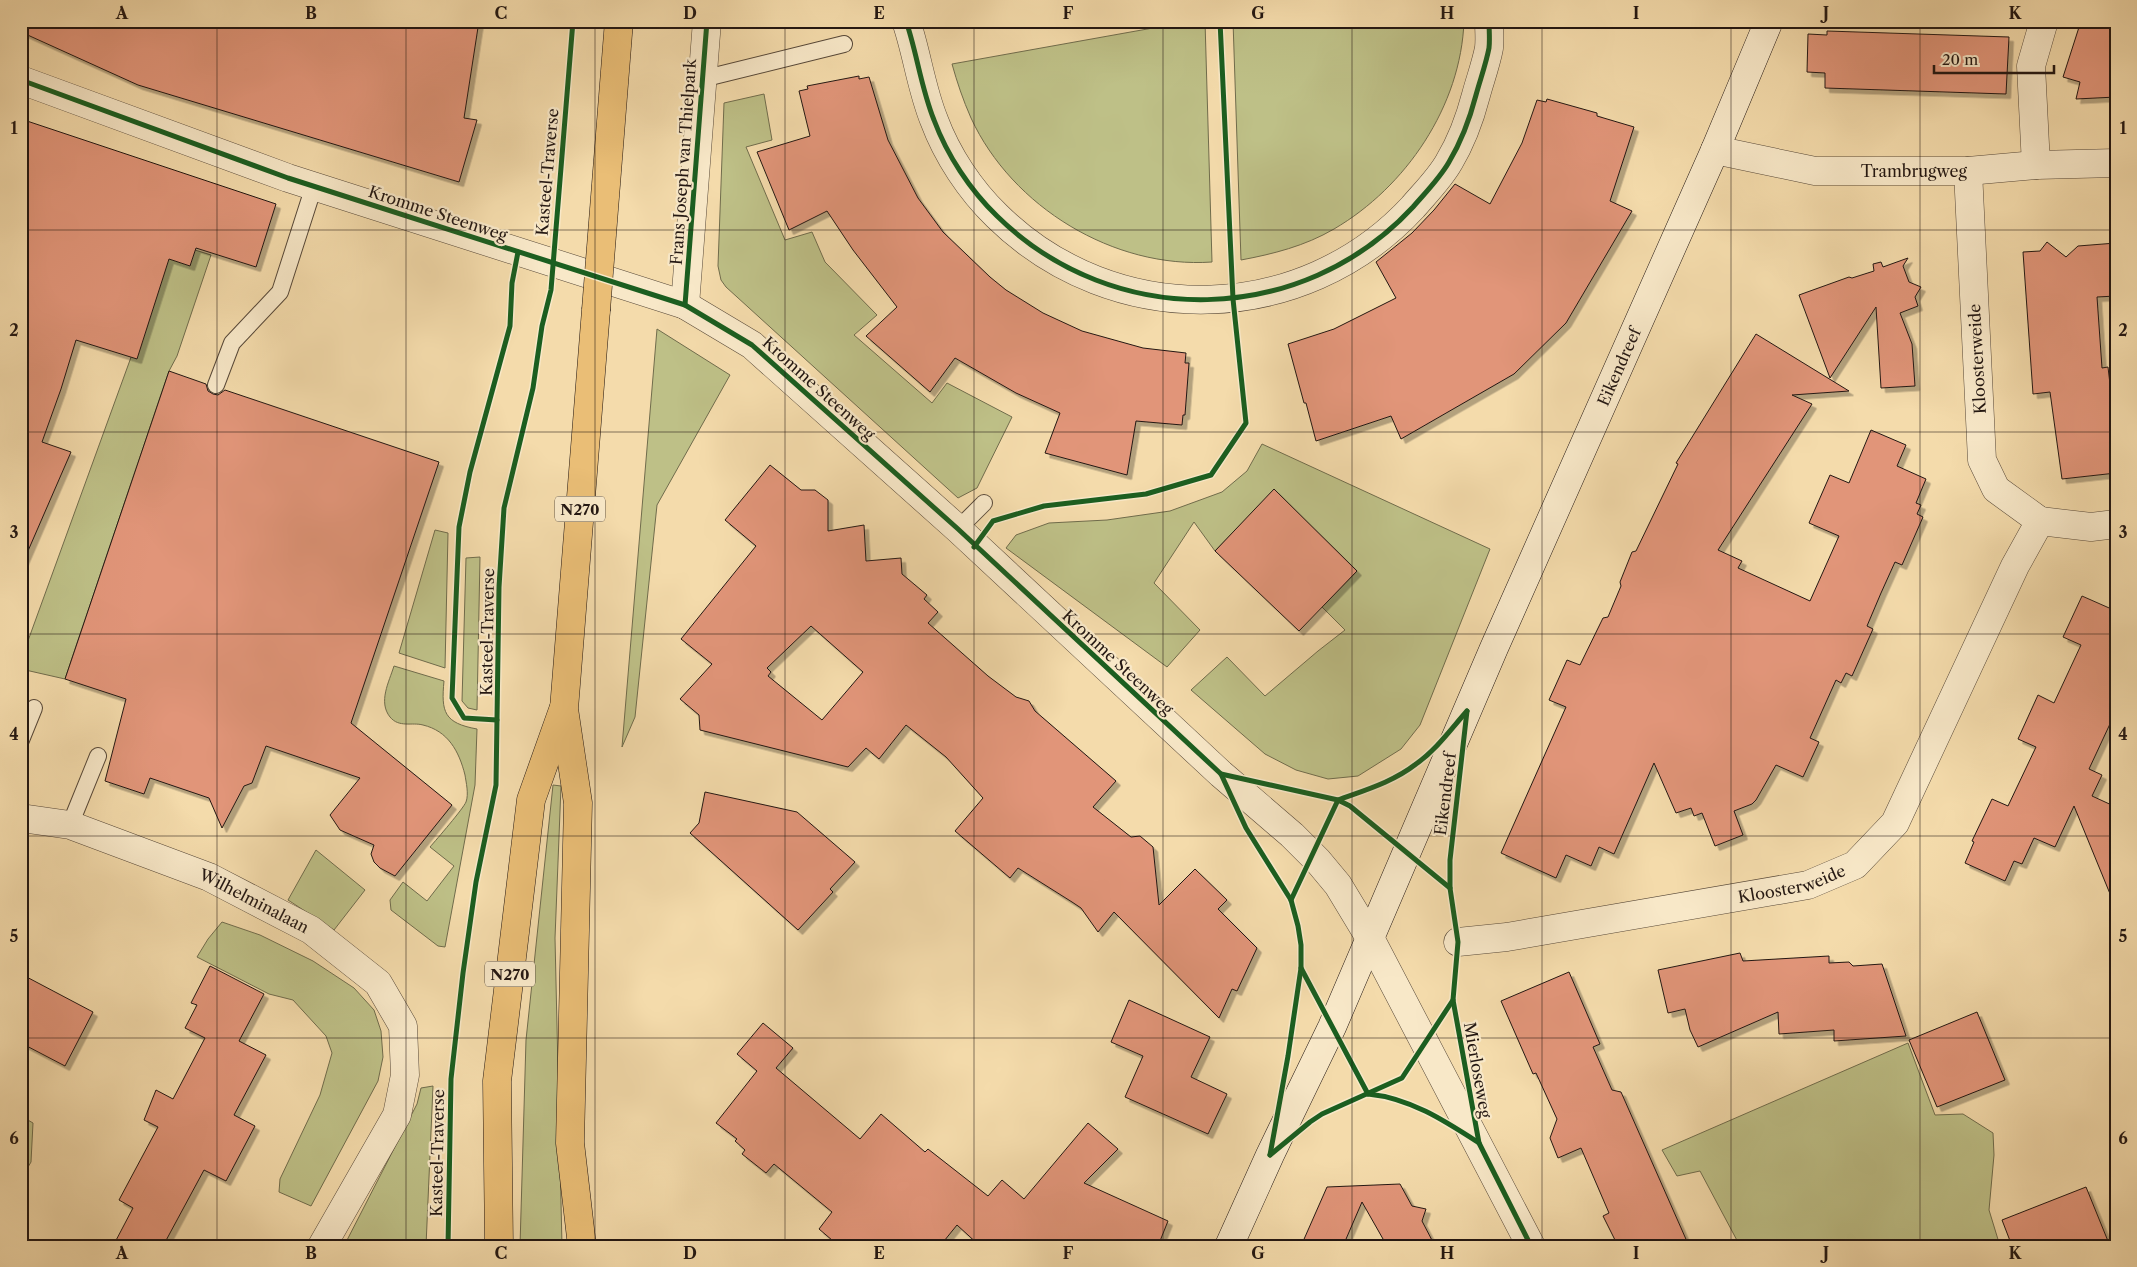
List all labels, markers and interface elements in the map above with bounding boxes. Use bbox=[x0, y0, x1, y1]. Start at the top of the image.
text: A bbox=[115, 3, 129, 23]
text: B bbox=[305, 3, 317, 23]
text: C bbox=[495, 3, 507, 23]
text: D bbox=[683, 3, 697, 23]
text: E bbox=[873, 3, 885, 23]
text: F bbox=[1063, 3, 1074, 23]
text: G bbox=[1251, 3, 1265, 23]
text: H bbox=[1440, 3, 1454, 23]
text: I bbox=[1633, 3, 1640, 23]
text: J bbox=[1820, 3, 1829, 23]
text: K bbox=[2009, 3, 2023, 23]
scale bar bbox=[1934, 42, 2054, 74]
text: 20 m bbox=[1942, 50, 1978, 69]
street label: Frans Joseph van Thielpark bbox=[666, 57, 700, 266]
street label: Kasteel-Traverse bbox=[531, 107, 563, 236]
text: 1 bbox=[10, 118, 18, 138]
text: 1 bbox=[2119, 118, 2127, 138]
street label: Trambrugweg bbox=[1861, 161, 1967, 181]
street label: Kromme Steenweg bbox=[366, 181, 510, 245]
street label: Kloosterweide bbox=[1964, 303, 1990, 415]
text: 2 bbox=[9, 320, 19, 340]
text: 2 bbox=[2118, 320, 2128, 340]
street label: Eikendreef bbox=[1593, 322, 1646, 409]
street label: Kromme Steenweg bbox=[759, 332, 880, 444]
road number: N270 bbox=[555, 496, 605, 522]
text: 3 bbox=[9, 522, 19, 542]
text: 3 bbox=[2118, 522, 2128, 542]
street label: Kasteel-Traverse bbox=[476, 568, 498, 696]
street label: Kromme Steenweg bbox=[1058, 605, 1178, 719]
text: 4 bbox=[9, 724, 19, 744]
text: 4 bbox=[2118, 724, 2128, 744]
street label: Eikendreef bbox=[1430, 749, 1460, 837]
street label: Kloosterweide bbox=[1736, 860, 1848, 907]
street label: Wilhelminalaan bbox=[196, 864, 313, 937]
text: 5 bbox=[10, 926, 19, 946]
text: 5 bbox=[2119, 926, 2128, 946]
road number: N270 bbox=[485, 962, 535, 986]
street label: Mierloseweg bbox=[1460, 1020, 1496, 1120]
street label: Kasteel-Traverse bbox=[426, 1089, 448, 1217]
text: 6 bbox=[9, 1128, 19, 1148]
text: 6 bbox=[2118, 1128, 2128, 1148]
text: A bbox=[115, 1243, 129, 1263]
text: B bbox=[305, 1243, 317, 1263]
text: C bbox=[495, 1243, 507, 1263]
text: D bbox=[683, 1243, 697, 1263]
text: E bbox=[873, 1243, 885, 1263]
text: F bbox=[1063, 1243, 1074, 1263]
text: G bbox=[1251, 1243, 1265, 1263]
text: H bbox=[1440, 1243, 1454, 1263]
text: I bbox=[1633, 1243, 1640, 1263]
text: J bbox=[1820, 1243, 1829, 1263]
text: K bbox=[2009, 1243, 2023, 1263]

